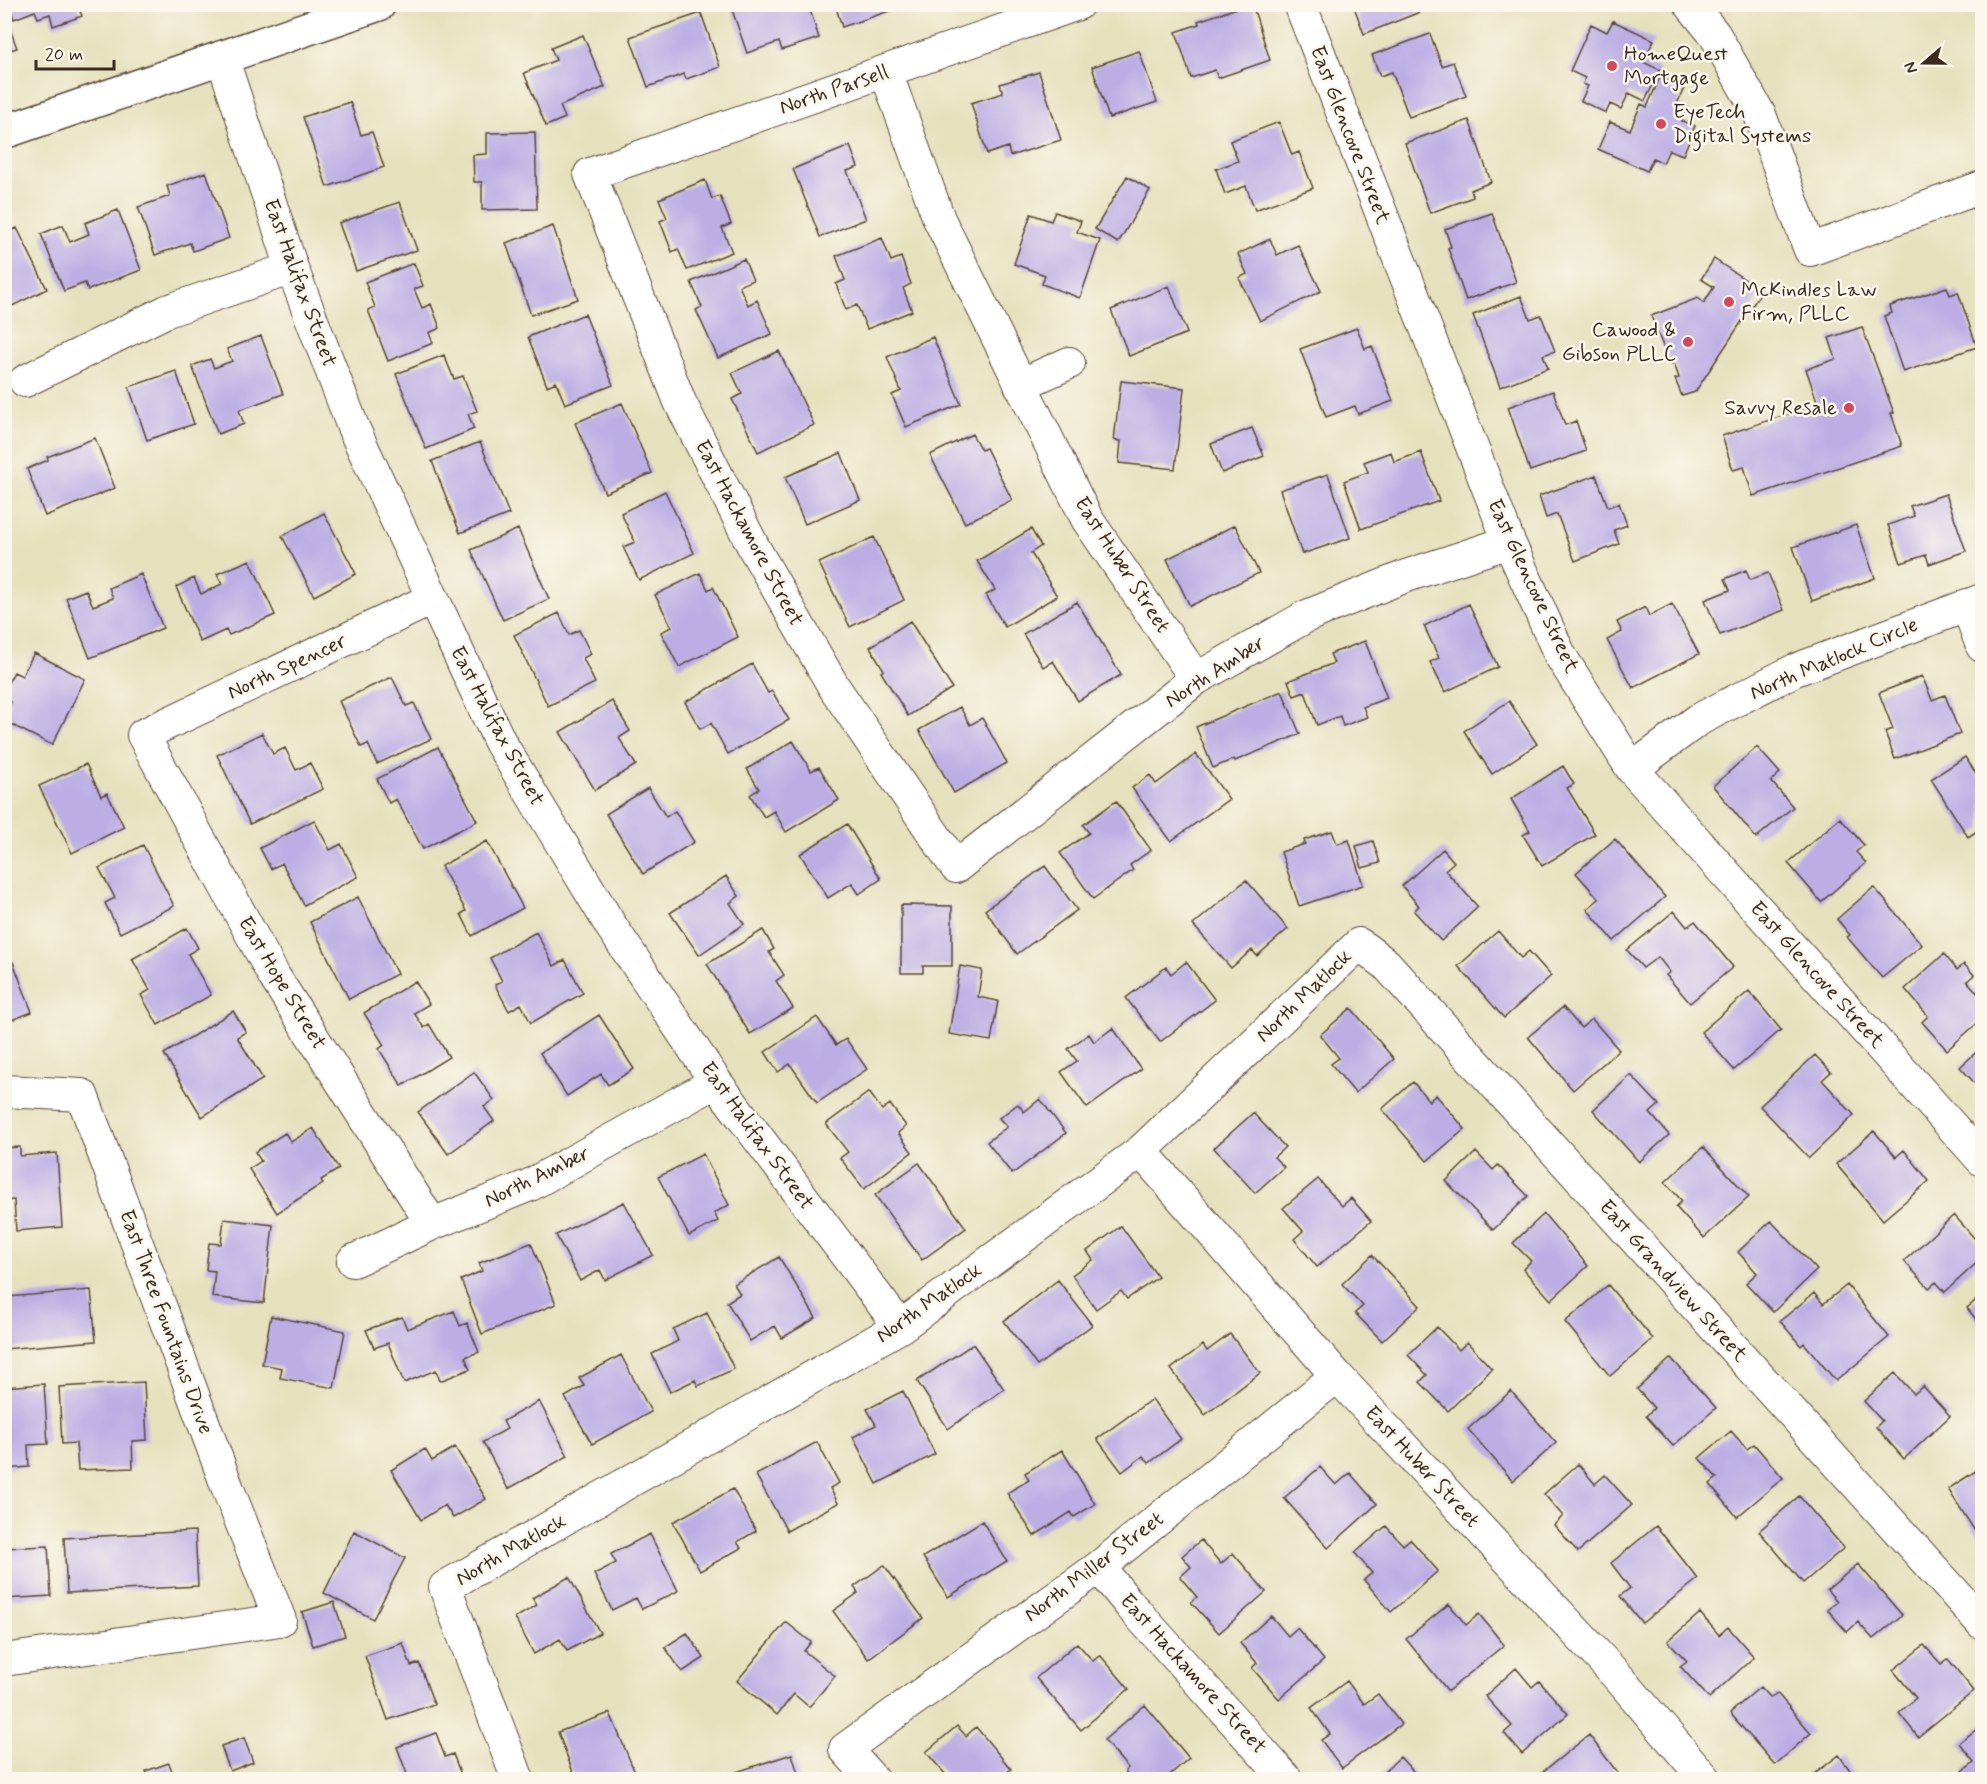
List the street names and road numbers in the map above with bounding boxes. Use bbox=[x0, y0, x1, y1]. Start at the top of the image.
street label: East Glencove Street bbox=[1303, 42, 1397, 229]
street label: North Parsell bbox=[776, 58, 892, 122]
street label: East Halifax Street bbox=[257, 195, 343, 371]
street label: East Hackamore Street bbox=[688, 435, 810, 631]
street label: East Huber Street bbox=[1067, 491, 1177, 639]
street label: East Glencove Street bbox=[1480, 494, 1586, 678]
street label: North Matlock Circle bbox=[1746, 611, 1922, 707]
street label: North Spencer bbox=[223, 627, 351, 707]
street label: North Amber bbox=[1160, 629, 1271, 715]
street label: East Halifax Street bbox=[443, 641, 551, 811]
street label: East Glencove Street bbox=[1743, 895, 1891, 1055]
street label: East Hope Street bbox=[231, 911, 333, 1055]
street label: North Matlock bbox=[1250, 943, 1358, 1049]
street label: East Halifax Street bbox=[694, 1056, 820, 1216]
street label: North Amber bbox=[480, 1139, 594, 1215]
street label: East Grandview Street bbox=[1592, 1194, 1754, 1369]
street label: East Three Fountains Drive bbox=[112, 1206, 220, 1438]
street label: North Matlock bbox=[871, 1256, 988, 1350]
street label: East Huber Street bbox=[1358, 1400, 1486, 1534]
street label: North Miller Street bbox=[1018, 1505, 1170, 1629]
street label: North Matlock bbox=[451, 1507, 571, 1593]
street label: East Hackamore Street bbox=[1113, 1588, 1273, 1760]

